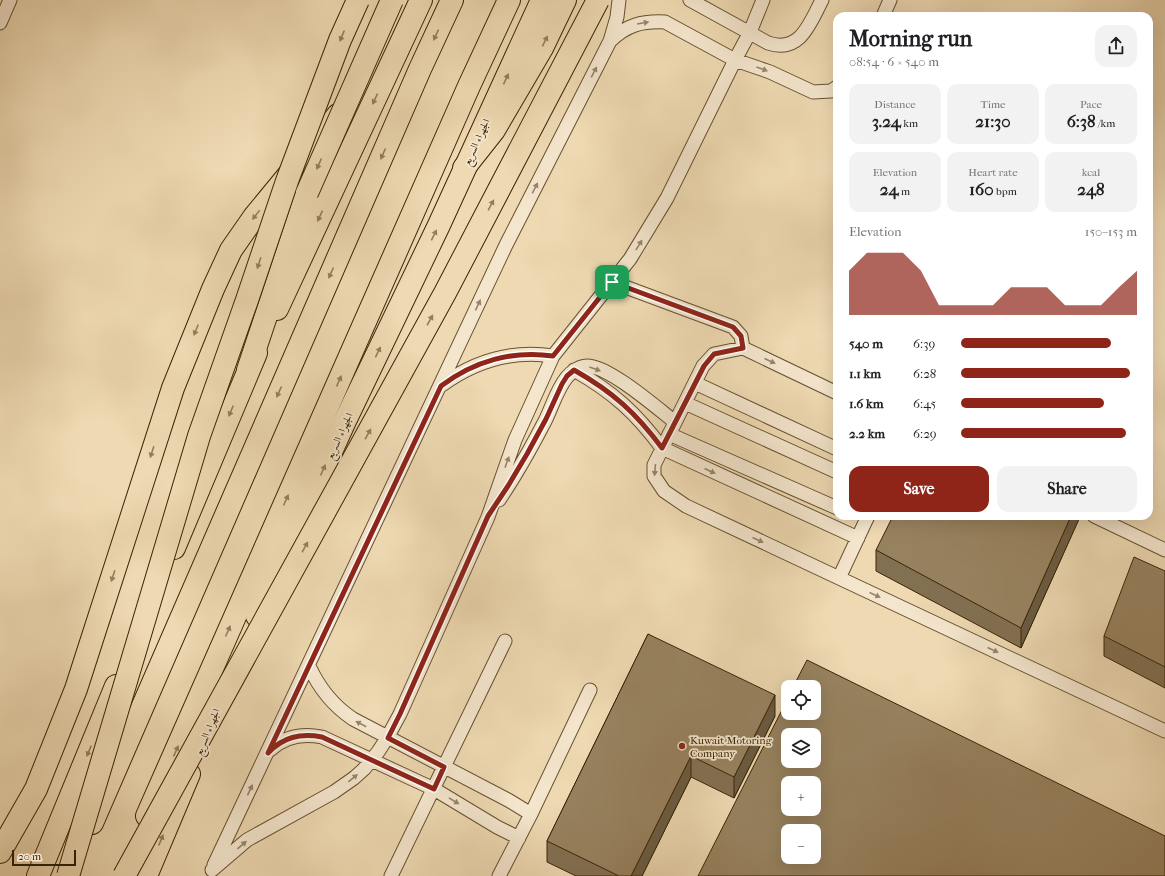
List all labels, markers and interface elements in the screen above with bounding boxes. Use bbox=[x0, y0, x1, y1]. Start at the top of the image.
one-way arrow bbox=[637, 20, 650, 26]
button: share bbox=[1095, 25, 1137, 67]
text: Morning run bbox=[849, 26, 972, 52]
one-way arrow bbox=[339, 30, 345, 41]
one-way arrow bbox=[433, 30, 439, 41]
one-way arrow bbox=[542, 36, 548, 47]
text: 08:54 · 6 × 540 m bbox=[849, 54, 939, 69]
one-way arrow bbox=[591, 66, 597, 78]
one-way arrow bbox=[757, 67, 769, 73]
one-way arrow bbox=[503, 73, 509, 85]
one-way arrow bbox=[372, 93, 378, 104]
text: Distance bbox=[874, 98, 916, 111]
text: Time bbox=[981, 98, 1006, 111]
text: Pace bbox=[1080, 98, 1102, 111]
text: 3.24 bbox=[872, 111, 901, 131]
text: 21:30 bbox=[975, 111, 1011, 131]
text: 6:38 bbox=[1067, 111, 1095, 131]
street label: الجهراء السريع bbox=[460, 117, 496, 169]
text: km bbox=[901, 117, 918, 130]
text: /km bbox=[1095, 117, 1115, 130]
one-way arrow bbox=[380, 148, 386, 160]
one-way arrow bbox=[316, 158, 322, 169]
text: Elevation bbox=[873, 166, 917, 179]
text: Heart rate bbox=[968, 166, 1018, 179]
text: kcal bbox=[1082, 166, 1100, 179]
text: 24 bbox=[880, 179, 899, 199]
text: 160 bbox=[969, 179, 994, 199]
text: 248 bbox=[1077, 179, 1105, 199]
one-way arrow bbox=[532, 182, 538, 194]
text: m bbox=[899, 185, 910, 198]
text: bpm bbox=[994, 185, 1017, 198]
one-way arrow bbox=[488, 199, 494, 211]
one-way arrow bbox=[252, 209, 260, 220]
one-way arrow bbox=[317, 211, 323, 222]
text: Elevation bbox=[849, 224, 902, 239]
text: 150–153 m bbox=[1085, 224, 1137, 239]
one-way arrow bbox=[431, 230, 437, 241]
one-way arrow bbox=[635, 239, 642, 251]
one-way arrow bbox=[256, 257, 262, 269]
pin bbox=[595, 265, 629, 299]
one-way arrow bbox=[328, 268, 334, 279]
icon: arrive bbox=[601, 271, 623, 293]
one-way arrow bbox=[475, 299, 481, 311]
one-way arrow bbox=[427, 314, 434, 326]
one-way arrow bbox=[193, 324, 199, 336]
text: 540 m bbox=[849, 336, 883, 351]
text: 6:39 bbox=[913, 336, 935, 351]
one-way arrow bbox=[375, 347, 381, 358]
one-way arrow bbox=[764, 358, 775, 364]
one-way arrow bbox=[590, 366, 602, 372]
text: 1.1 km bbox=[849, 366, 881, 381]
text: 6:28 bbox=[913, 366, 936, 381]
one-way arrow bbox=[336, 375, 342, 386]
one-way arrow bbox=[276, 387, 282, 398]
text: 1.6 km bbox=[849, 396, 883, 411]
text: 6:45 bbox=[913, 396, 936, 411]
one-way arrow bbox=[227, 406, 233, 418]
street label: الجهراء السريع bbox=[323, 411, 359, 463]
text: 2.2 km bbox=[849, 426, 885, 441]
text: 6:29 bbox=[913, 426, 937, 441]
one-way arrow bbox=[364, 428, 371, 439]
one-way arrow bbox=[149, 446, 155, 458]
one-way arrow bbox=[505, 456, 511, 468]
one-way arrow bbox=[652, 464, 658, 476]
one-way arrow bbox=[320, 465, 326, 476]
button: Save bbox=[849, 466, 989, 512]
button: Share bbox=[997, 466, 1137, 512]
one-way arrow bbox=[705, 468, 717, 474]
one-way arrow bbox=[284, 493, 290, 505]
one-way arrow bbox=[752, 537, 763, 543]
one-way arrow bbox=[302, 542, 308, 553]
one-way arrow bbox=[109, 570, 115, 582]
one-way arrow bbox=[870, 592, 881, 598]
one-way arrow bbox=[226, 625, 232, 637]
one-way arrow bbox=[987, 647, 999, 653]
map controls bbox=[781, 680, 821, 864]
button: locate bbox=[781, 680, 821, 720]
street label: الجهراء السريع bbox=[192, 707, 226, 759]
one-way arrow bbox=[355, 720, 367, 727]
button: layers bbox=[781, 728, 821, 768]
place label: Kuwait Motoring Company bbox=[690, 734, 772, 760]
marker: Kuwait Motoring Company bbox=[677, 741, 687, 751]
one-way arrow bbox=[86, 745, 92, 757]
one-way arrow bbox=[173, 745, 179, 756]
one-way arrow bbox=[348, 774, 359, 783]
button: + bbox=[781, 776, 821, 816]
one-way arrow bbox=[247, 784, 253, 796]
one-way arrow bbox=[448, 797, 460, 804]
button: − bbox=[781, 824, 821, 864]
one-way arrow bbox=[158, 835, 164, 846]
one-way arrow bbox=[236, 840, 247, 849]
scale bar bbox=[12, 848, 76, 867]
text: 20 m bbox=[18, 850, 41, 863]

